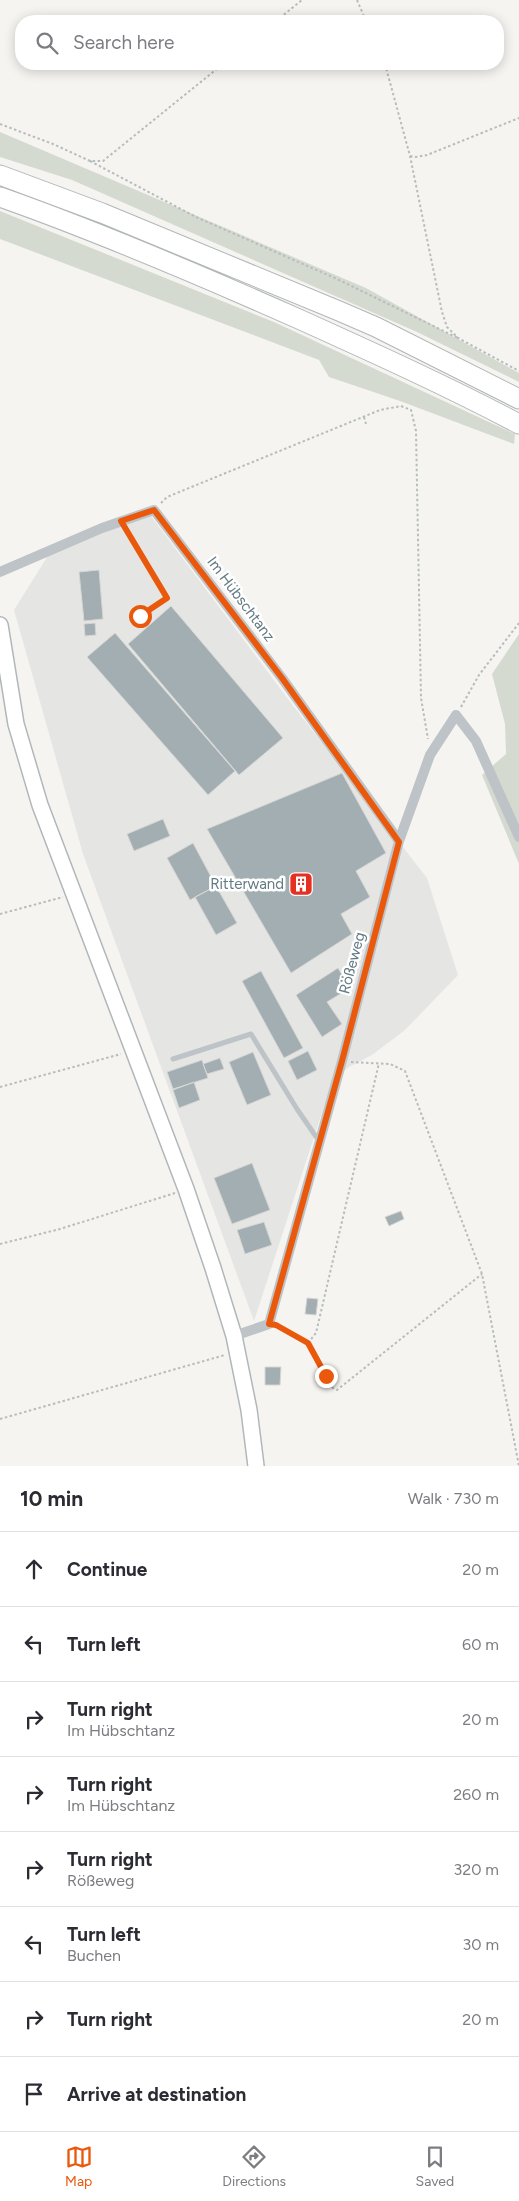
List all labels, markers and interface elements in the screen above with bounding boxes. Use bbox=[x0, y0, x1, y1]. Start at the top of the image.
search box bbox=[15, 15, 504, 70]
icon: search bbox=[33, 29, 61, 57]
text: Search here bbox=[73, 31, 175, 54]
street label: Im Hübschtanz bbox=[203, 553, 279, 645]
route start bbox=[129, 605, 152, 628]
building icon: Ritterwand bbox=[288, 871, 314, 897]
place label: Ritterwand bbox=[210, 875, 284, 893]
street label: Rößeweg bbox=[335, 930, 369, 996]
route end bbox=[315, 1365, 338, 1388]
text: 10 min bbox=[20, 1486, 83, 1511]
text: Walk · 730 m bbox=[408, 1489, 499, 1508]
icon: ahead bbox=[20, 1555, 48, 1583]
text: Continue bbox=[67, 1558, 147, 1581]
text: 20 m bbox=[462, 1560, 499, 1579]
icon: left bbox=[20, 1630, 48, 1658]
text: Turn left bbox=[67, 1633, 141, 1656]
text: 60 m bbox=[462, 1635, 499, 1654]
text: Turn right bbox=[67, 1698, 153, 1721]
icon: right bbox=[20, 1705, 48, 1733]
text: 20 m bbox=[462, 1710, 499, 1729]
text: Im Hübschtanz bbox=[67, 1721, 175, 1740]
text: Turn right bbox=[67, 1773, 153, 1796]
icon: right bbox=[20, 1780, 48, 1808]
text: 260 m bbox=[453, 1785, 499, 1804]
text: Im Hübschtanz bbox=[67, 1796, 175, 1815]
text: Turn right bbox=[67, 1848, 153, 1871]
icon: right bbox=[20, 1855, 48, 1883]
text: 320 m bbox=[454, 1860, 499, 1879]
text: Rößeweg bbox=[67, 1871, 134, 1890]
text: Turn left bbox=[67, 1923, 141, 1946]
icon: left bbox=[20, 1930, 48, 1958]
text: 30 m bbox=[462, 1935, 499, 1954]
text: Buchen bbox=[67, 1946, 121, 1965]
icon: right bbox=[20, 2005, 48, 2033]
text: Turn right bbox=[67, 2008, 153, 2031]
text: 20 m bbox=[462, 2010, 499, 2029]
icon: arrive bbox=[20, 2080, 48, 2108]
text: Arrive at destination bbox=[67, 2083, 246, 2106]
tab: Map bbox=[65, 2143, 93, 2190]
tab: Directions bbox=[222, 2143, 286, 2190]
tab: Saved bbox=[416, 2143, 454, 2190]

